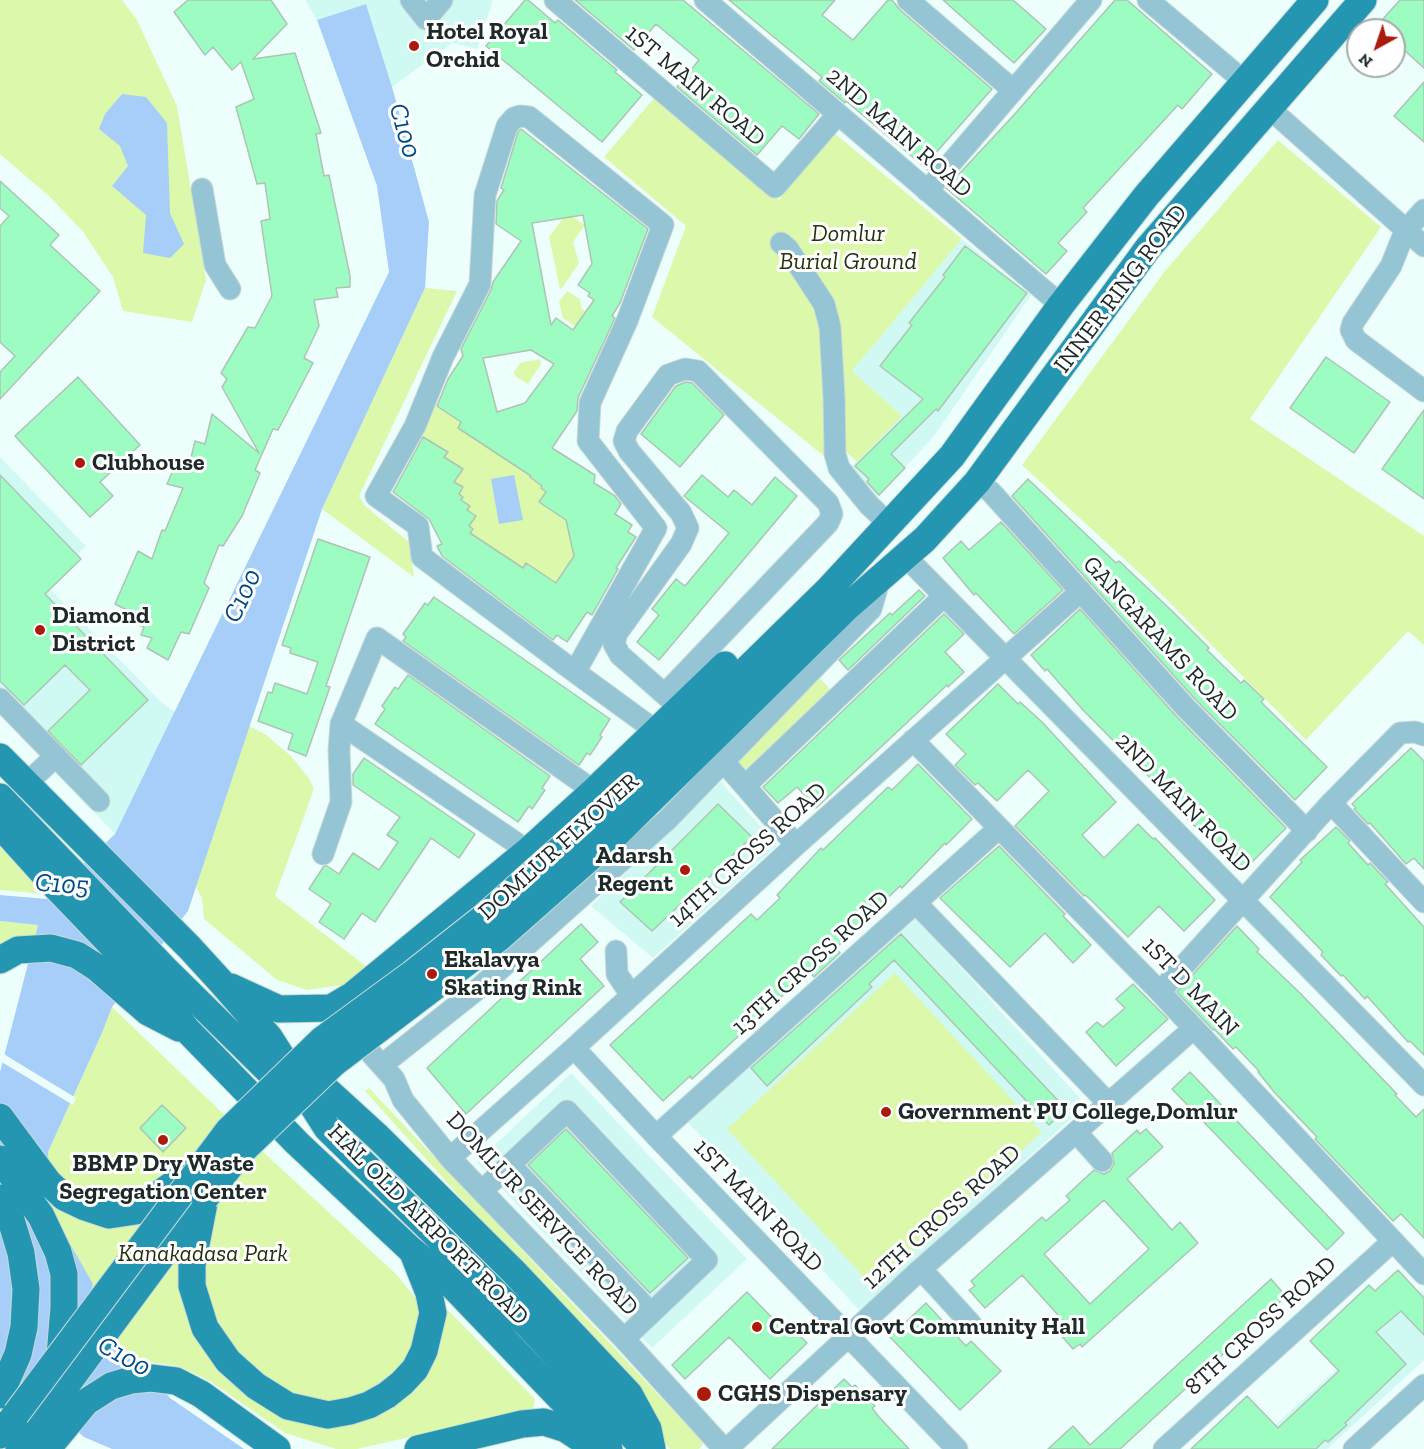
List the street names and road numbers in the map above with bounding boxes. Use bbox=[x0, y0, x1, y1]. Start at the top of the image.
street label: 1ST MAIN ROAD bbox=[619, 19, 771, 153]
street label: 2ND MAIN ROAD bbox=[820, 62, 978, 204]
street label: INNER RING ROAD bbox=[1048, 199, 1194, 379]
street label: GANGARAMS ROAD bbox=[1076, 551, 1244, 727]
street label: 2ND MAIN ROAD bbox=[1109, 727, 1257, 879]
street label: DOMLUR FLYOVER bbox=[473, 767, 645, 927]
street label: 14TH CROSS ROAD bbox=[663, 776, 833, 934]
street label: 13TH CROSS ROAD bbox=[726, 885, 896, 1041]
street label: 1ST D MAIN bbox=[1136, 931, 1244, 1043]
street label: DOMLUR SERVICE ROAD bbox=[440, 1106, 644, 1322]
street label: HAL OLD AIRPORT ROAD bbox=[321, 1118, 535, 1332]
street label: 1ST MAIN ROAD bbox=[687, 1133, 829, 1279]
street label: 12TH CROSS ROAD bbox=[857, 1139, 1027, 1295]
street label: 8TH CROSS ROAD bbox=[1179, 1250, 1343, 1402]

